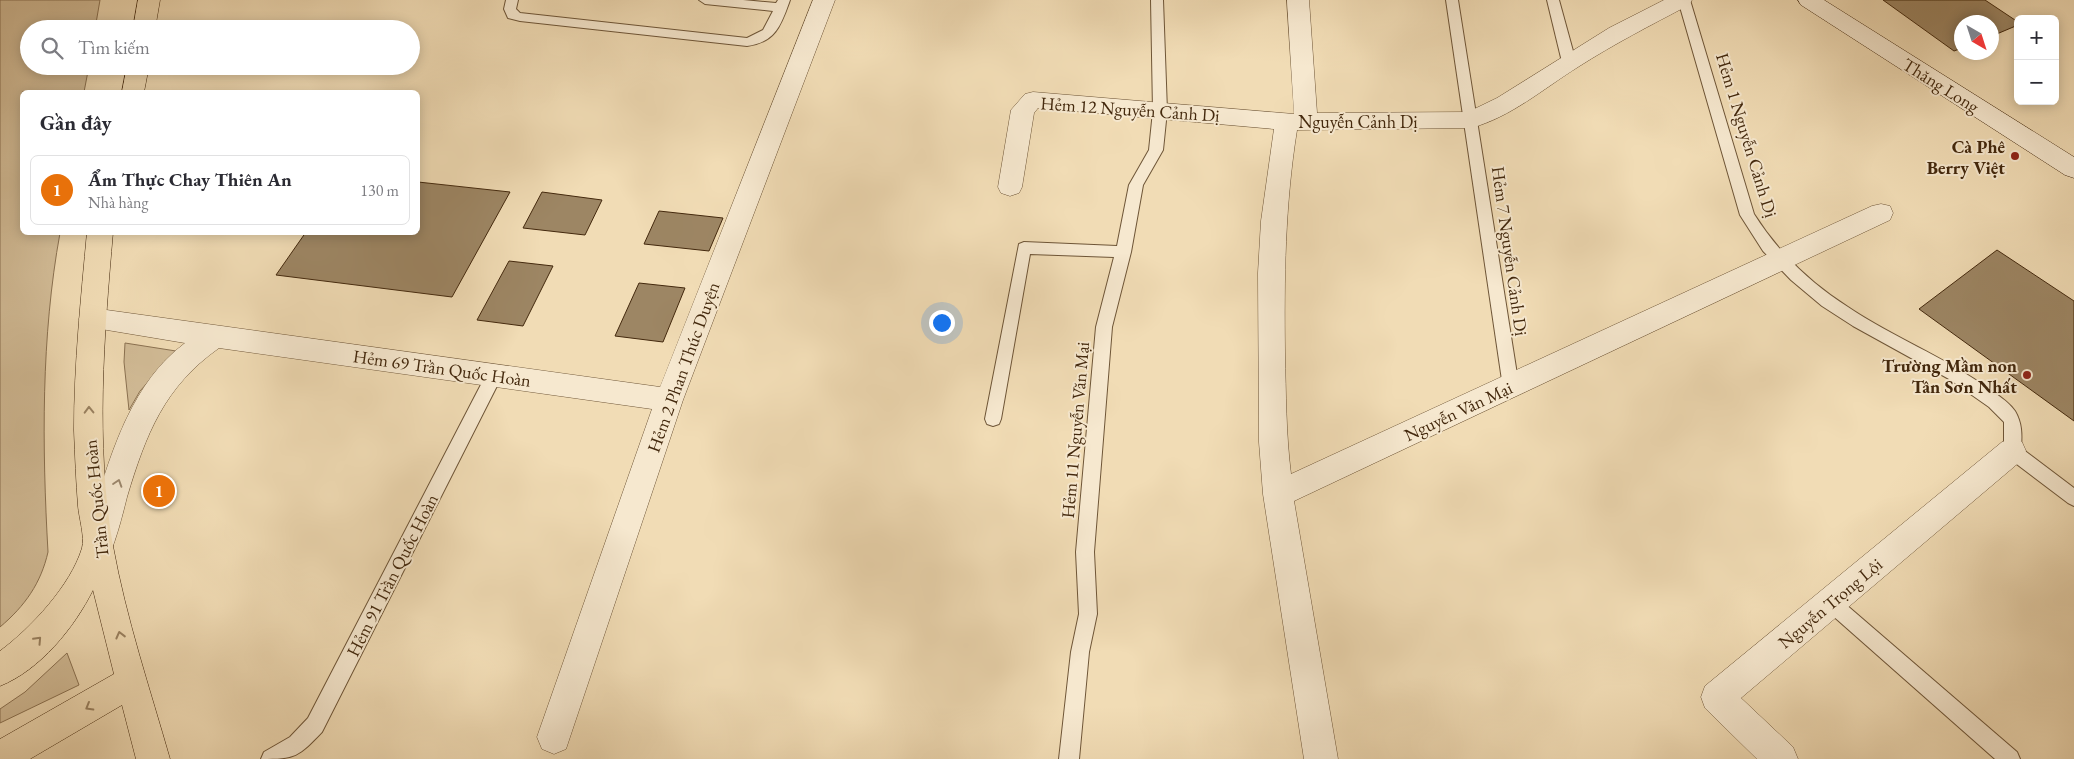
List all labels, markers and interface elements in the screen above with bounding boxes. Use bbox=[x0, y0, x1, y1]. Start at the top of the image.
north arrow bbox=[1954, 15, 1999, 60]
map controls bbox=[2014, 15, 2059, 105]
button: + bbox=[2014, 15, 2059, 60]
search box bbox=[20, 20, 420, 75]
icon: search bbox=[38, 34, 66, 62]
text: Tìm kiếm bbox=[78, 35, 150, 60]
street label: Hẻm 1 Nguyễn Cảnh Dị bbox=[1711, 50, 1783, 221]
street label: Thăng Long bbox=[1898, 52, 1984, 118]
button: − bbox=[2014, 60, 2059, 105]
street label: Hẻm 12 Nguyễn Cảnh Dị bbox=[1040, 91, 1221, 127]
text: Gần đây bbox=[40, 109, 112, 136]
street label: Nguyễn Cảnh Dị bbox=[1298, 110, 1418, 133]
place label: Cà Phê Berry Việt bbox=[1927, 135, 2005, 179]
marker: Cà Phê Berry Việt bbox=[2009, 150, 2021, 162]
street label: Hẻm 7 Nguyễn Cảnh Dị bbox=[1487, 165, 1533, 338]
text: Ẩm Thực Chay Thiên An bbox=[88, 167, 292, 192]
text: 1 bbox=[53, 180, 61, 201]
text: 130 m bbox=[360, 180, 399, 201]
text: Nhà hàng bbox=[88, 192, 149, 213]
street label: Hẻm 2 Phan Thúc Duyện bbox=[641, 278, 725, 455]
your location bbox=[929, 310, 955, 336]
street label: Hẻm 11 Nguyễn Văn Mại bbox=[1056, 340, 1094, 519]
street label: Hẻm 69 Trần Quốc Hoàn bbox=[352, 344, 533, 392]
place label: Trường Mầm non Tân Sơn Nhất bbox=[1882, 354, 2017, 398]
marker: Trường Mầm non Tân Sơn Nhất bbox=[2021, 369, 2033, 381]
street label: Nguyễn Văn Mại bbox=[1400, 376, 1516, 446]
one-way arrow bbox=[83, 406, 94, 414]
street label: Trần Quốc Hoàn bbox=[78, 438, 114, 560]
pin: 1 bbox=[143, 472, 175, 510]
one-way arrow bbox=[113, 479, 123, 488]
street label: Hẻm 91 Trần Quốc Hoàn bbox=[341, 489, 443, 660]
street label: Nguyễn Trọng Lội bbox=[1773, 552, 1887, 653]
one-way arrow bbox=[115, 630, 126, 639]
one-way arrow bbox=[32, 636, 41, 645]
one-way arrow bbox=[85, 700, 94, 710]

